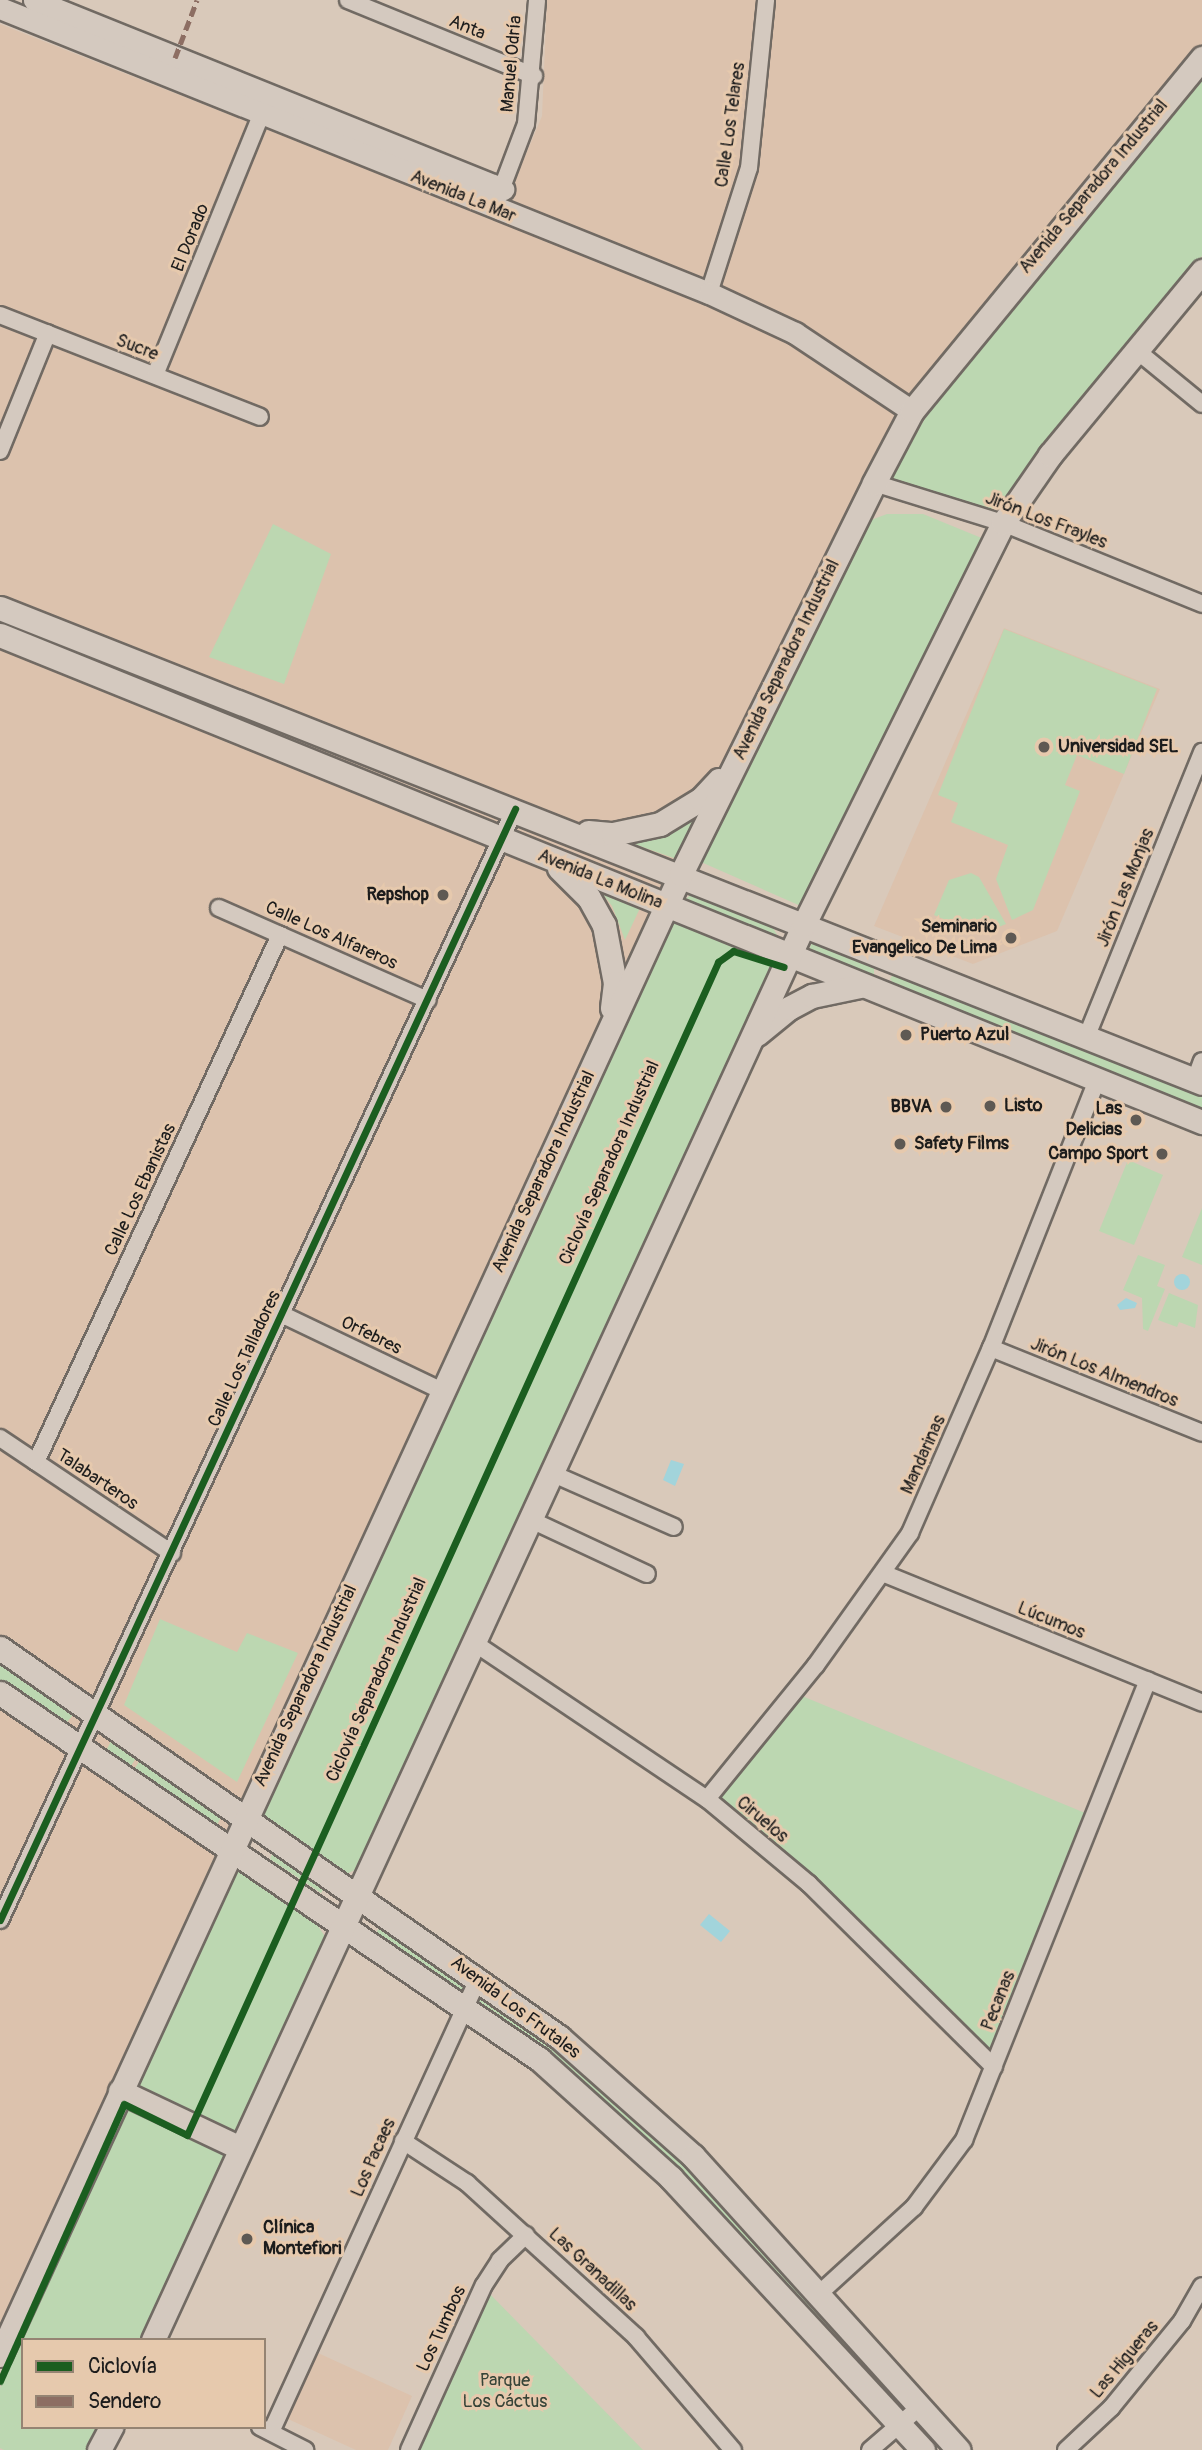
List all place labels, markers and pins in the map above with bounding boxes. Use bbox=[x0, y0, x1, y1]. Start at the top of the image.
place label: Universidad SEL bbox=[1058, 736, 1178, 758]
marker: Universidad SEL bbox=[1036, 739, 1052, 755]
place label: Repshop bbox=[366, 884, 429, 906]
marker: Repshop bbox=[435, 887, 451, 903]
place label: Seminario Evangelico De Lima bbox=[852, 917, 997, 960]
marker: Seminario Evangelico De Lima bbox=[1003, 930, 1019, 946]
place label: Puerto Azul bbox=[920, 1024, 1009, 1046]
marker: Puerto Azul bbox=[898, 1027, 914, 1043]
place label: Listo bbox=[1004, 1095, 1042, 1117]
place label: BBVA bbox=[891, 1096, 932, 1118]
marker: Listo bbox=[982, 1098, 998, 1114]
marker: BBVA bbox=[938, 1099, 954, 1115]
place label: Las Delicias bbox=[1066, 1099, 1122, 1142]
marker: Las Delicias bbox=[1128, 1112, 1144, 1128]
place label: Safety Films bbox=[914, 1133, 1009, 1155]
marker: Safety Films bbox=[892, 1136, 908, 1152]
place label: Campo Sport bbox=[1048, 1143, 1148, 1165]
marker: Campo Sport bbox=[1154, 1146, 1170, 1162]
place label: Clínica Montefiori bbox=[263, 2218, 341, 2260]
marker: Clínica Montefiori bbox=[237, 2229, 257, 2249]

